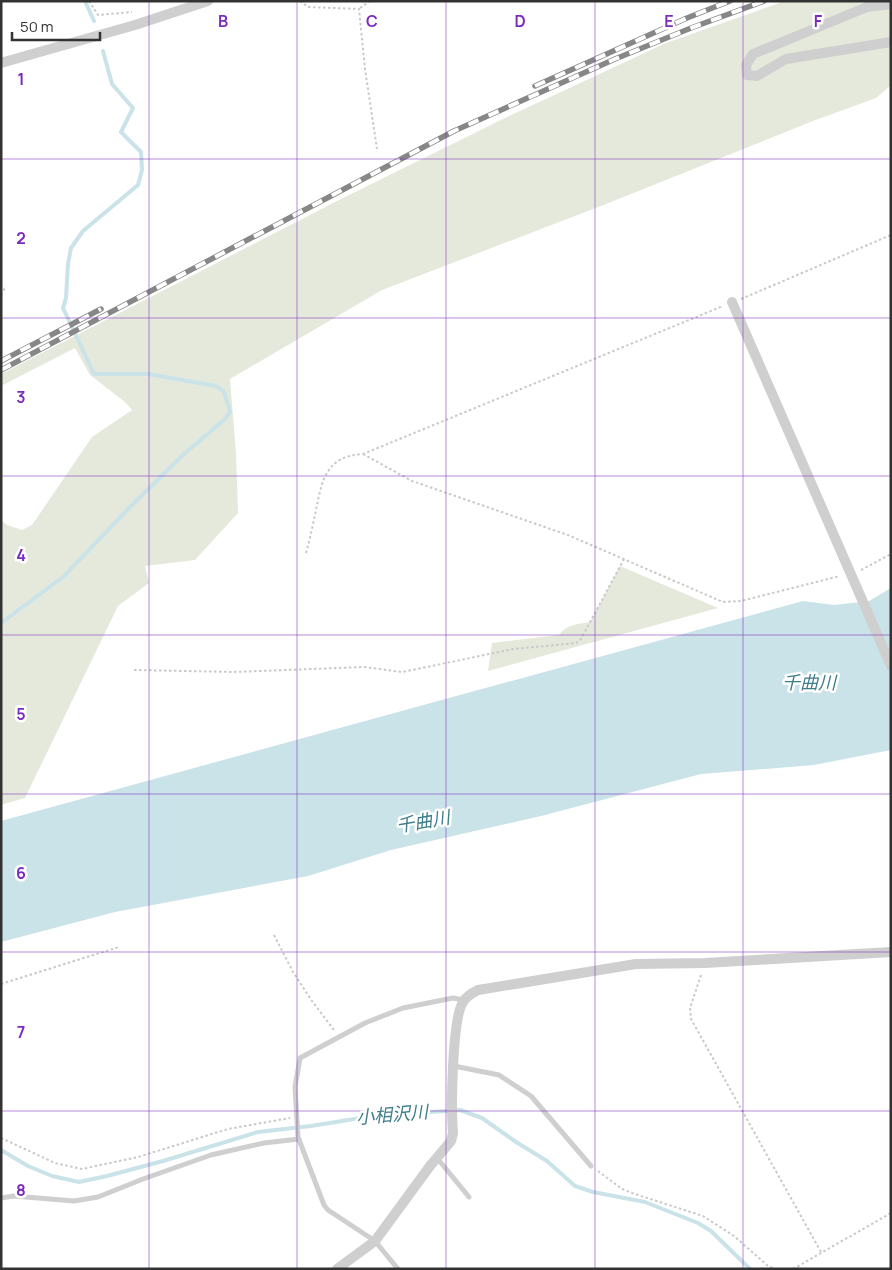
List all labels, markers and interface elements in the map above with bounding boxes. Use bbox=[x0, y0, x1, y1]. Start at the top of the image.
scale bar bbox=[12, 10, 100, 42]
text: B bbox=[218, 10, 228, 32]
text: C bbox=[366, 10, 378, 32]
text: D bbox=[514, 10, 526, 32]
text: E bbox=[664, 10, 674, 32]
text: F bbox=[814, 10, 823, 32]
text: 50 m bbox=[20, 16, 54, 37]
text: 1 bbox=[17, 68, 25, 90]
text: 2 bbox=[16, 227, 26, 249]
text: 3 bbox=[16, 386, 26, 408]
text: 4 bbox=[16, 544, 26, 566]
water label: 千曲川 bbox=[782, 670, 838, 694]
text: 5 bbox=[16, 703, 26, 725]
water label: 千曲川 bbox=[394, 804, 453, 838]
text: 6 bbox=[16, 862, 26, 884]
text: 7 bbox=[17, 1021, 25, 1043]
water label: 小相沢川 bbox=[355, 1099, 431, 1129]
text: 8 bbox=[16, 1179, 26, 1201]

